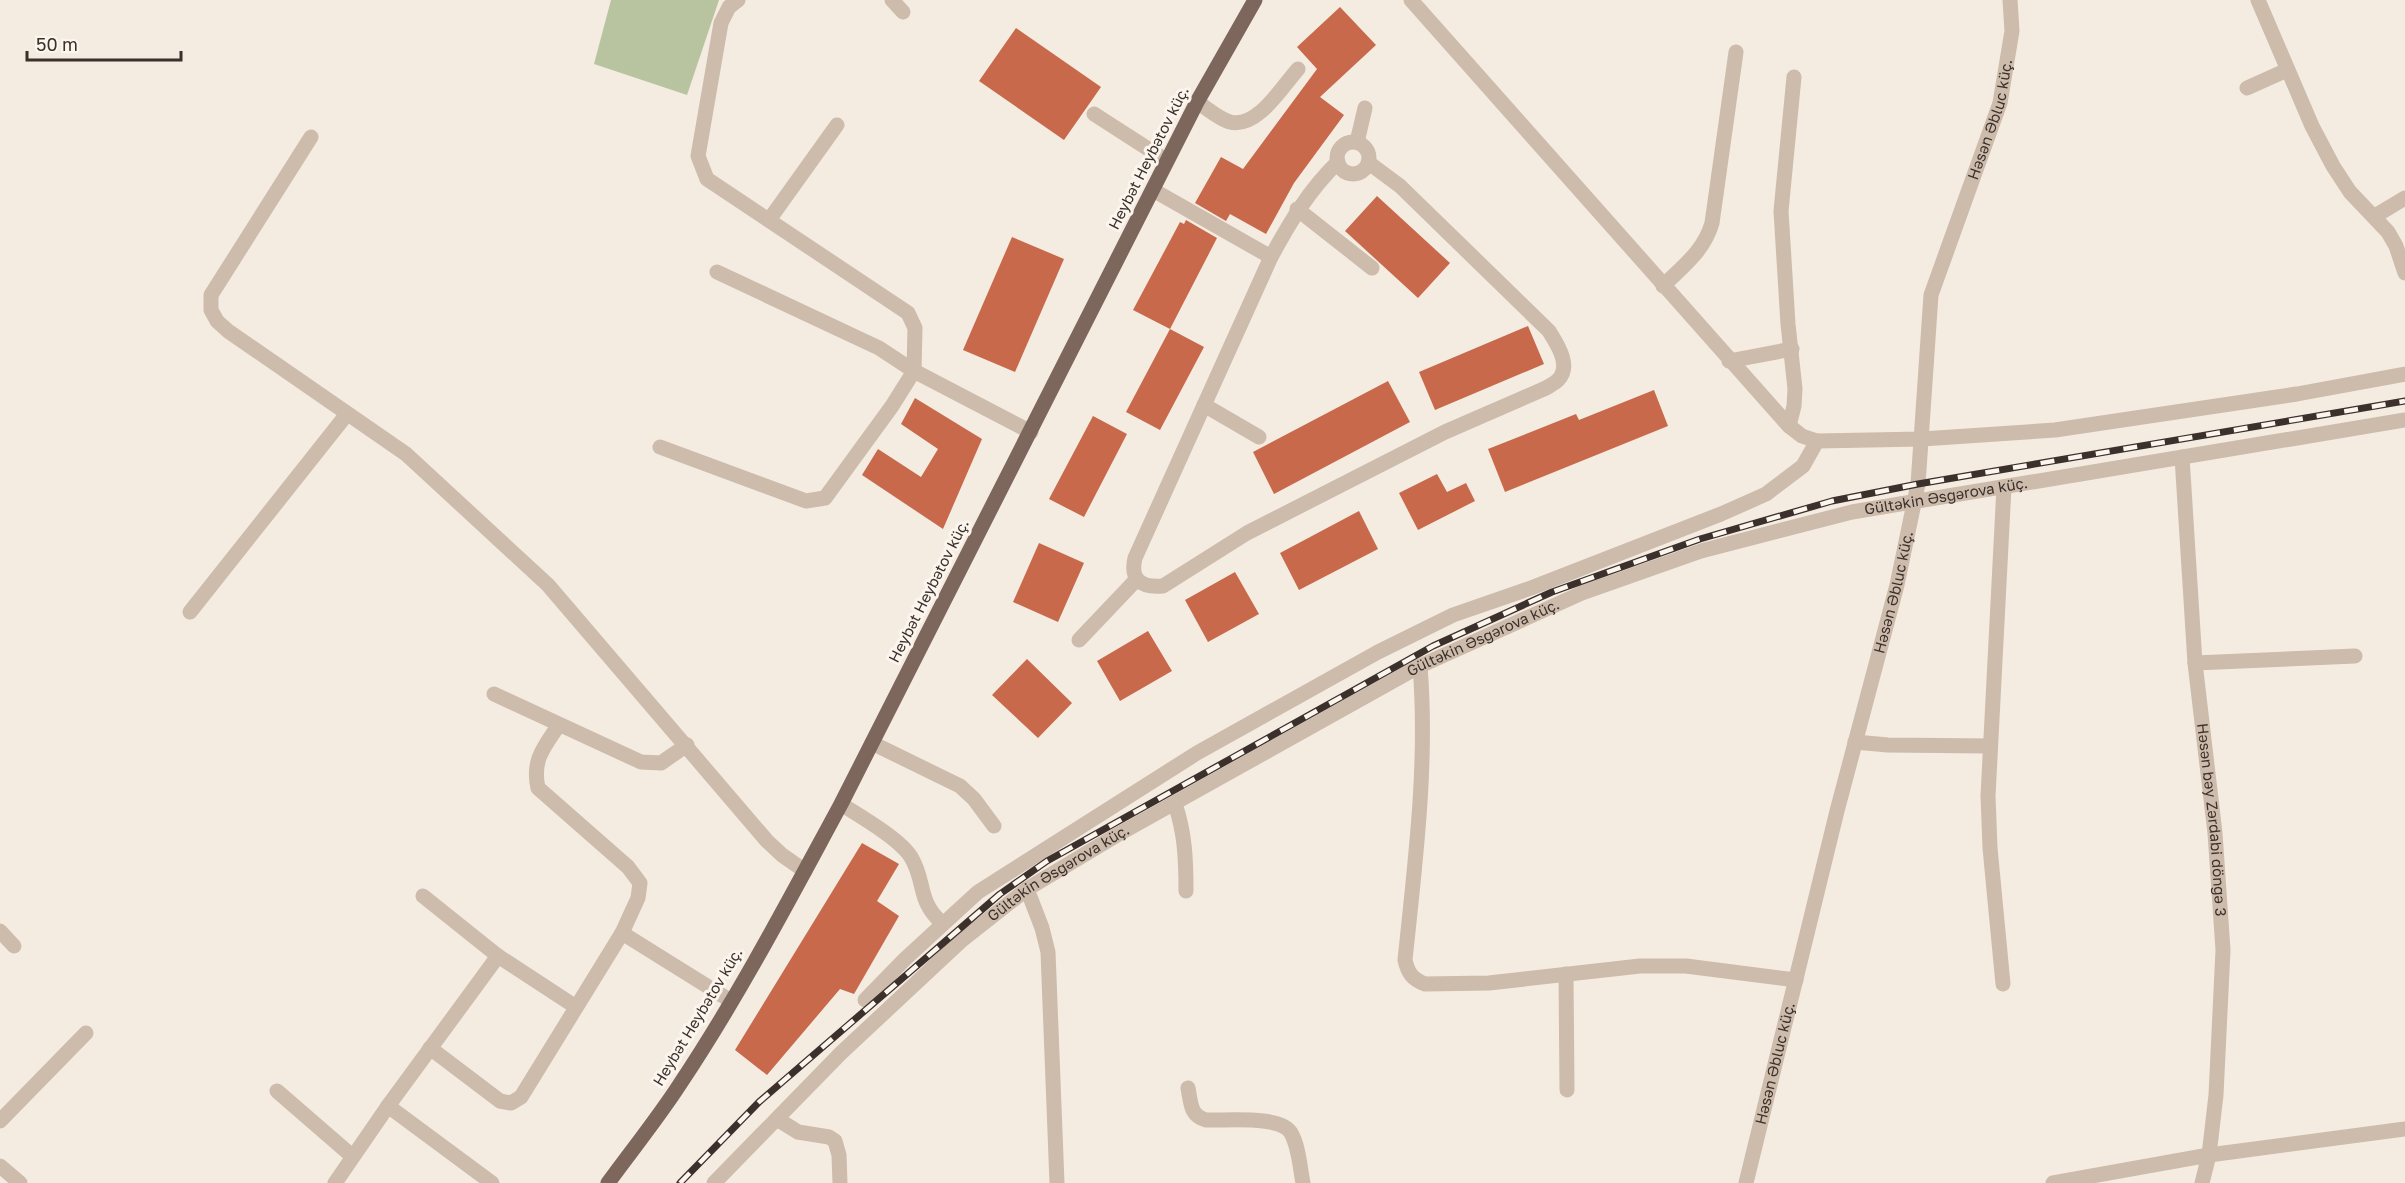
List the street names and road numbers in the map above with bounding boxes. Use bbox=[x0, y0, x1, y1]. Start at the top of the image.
street label: Həsən Əbluc küç. bbox=[1963, 58, 2015, 182]
street label: Heybət Heybətov küç. bbox=[1104, 83, 1192, 232]
street label: Gültəkin Əsgərova küç. bbox=[1863, 473, 2029, 518]
street label: Heybət Heybətov küç. bbox=[884, 516, 972, 665]
street label: Həsən Əbluc küç. bbox=[1869, 529, 1916, 655]
street label: Gültəkin Əsgərova küç. bbox=[1403, 594, 1562, 680]
street label: Həsən bəy Zərdabi döngə 3 bbox=[2194, 722, 2231, 917]
street label: Gültəkin Əsgərova küç. bbox=[983, 820, 1132, 925]
street label: Heybət Heybətov küç. bbox=[649, 944, 746, 1089]
street label: Həsən Əbluc küç. bbox=[1751, 1000, 1798, 1126]

